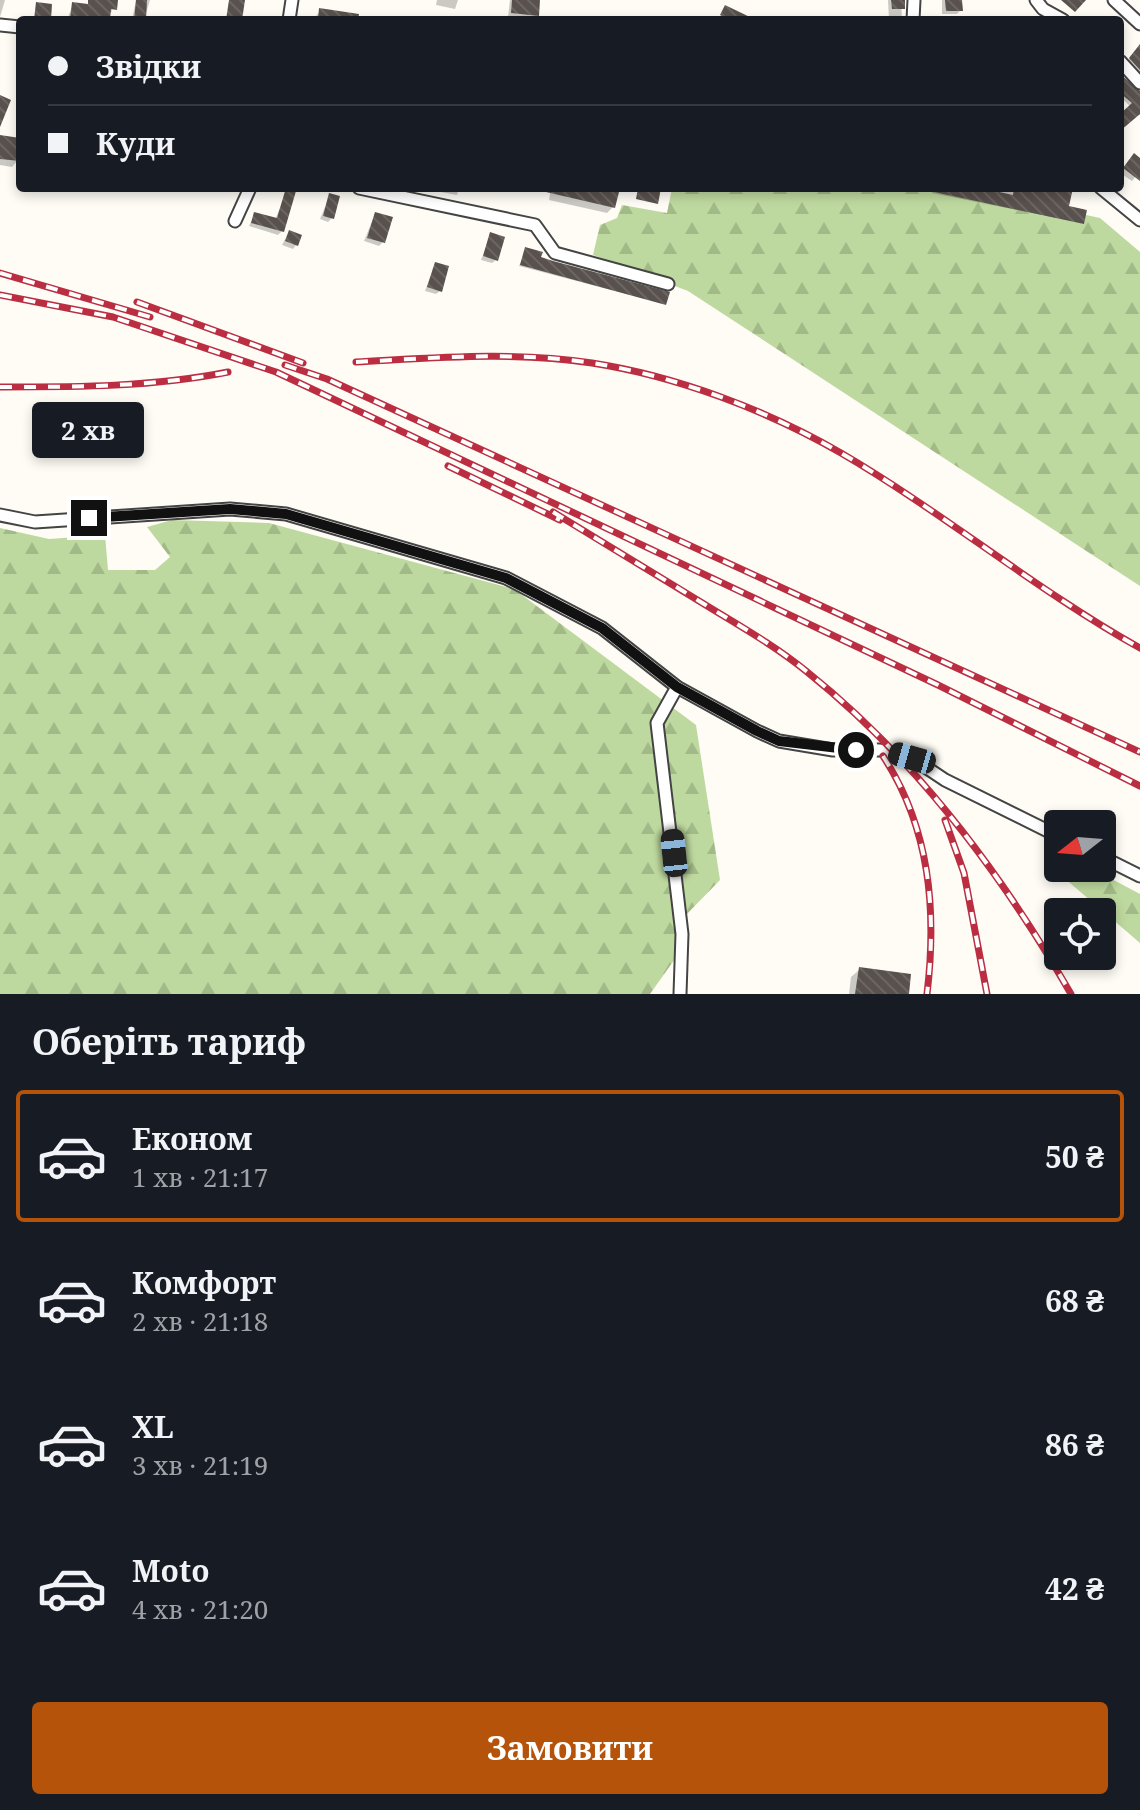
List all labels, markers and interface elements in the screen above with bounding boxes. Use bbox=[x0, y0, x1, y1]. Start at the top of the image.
text: Звідки bbox=[96, 46, 201, 87]
text: Куди bbox=[96, 123, 175, 164]
callout: 2 хв bbox=[33, 402, 145, 458]
text: 2 хв bbox=[61, 412, 115, 448]
route end bbox=[71, 500, 107, 536]
route start bbox=[838, 732, 874, 768]
car bbox=[886, 740, 938, 776]
north arrow bbox=[1044, 810, 1116, 882]
map controls bbox=[1044, 810, 1116, 970]
car bbox=[660, 828, 688, 878]
button: locate bbox=[1044, 898, 1116, 970]
text: Оберіть тариф bbox=[32, 1017, 306, 1066]
text: Економ bbox=[132, 1118, 252, 1159]
icon: car bbox=[36, 1120, 108, 1192]
text: 50 ₴ bbox=[1045, 1136, 1104, 1177]
text: 1 хв · 21:17 bbox=[132, 1159, 268, 1195]
text: Комфорт bbox=[132, 1262, 276, 1303]
icon: car bbox=[36, 1264, 108, 1336]
text: 68 ₴ bbox=[1045, 1280, 1104, 1321]
text: 2 хв · 21:18 bbox=[132, 1303, 268, 1339]
text: XL bbox=[132, 1406, 174, 1447]
icon: car bbox=[36, 1408, 108, 1480]
text: 86 ₴ bbox=[1045, 1424, 1104, 1465]
text: 3 хв · 21:19 bbox=[132, 1447, 268, 1483]
text: Moto bbox=[132, 1550, 210, 1591]
icon: car bbox=[36, 1552, 108, 1624]
text: 42 ₴ bbox=[1045, 1568, 1104, 1609]
text: 4 хв · 21:20 bbox=[132, 1591, 268, 1627]
button: Замовити bbox=[32, 1702, 1108, 1794]

